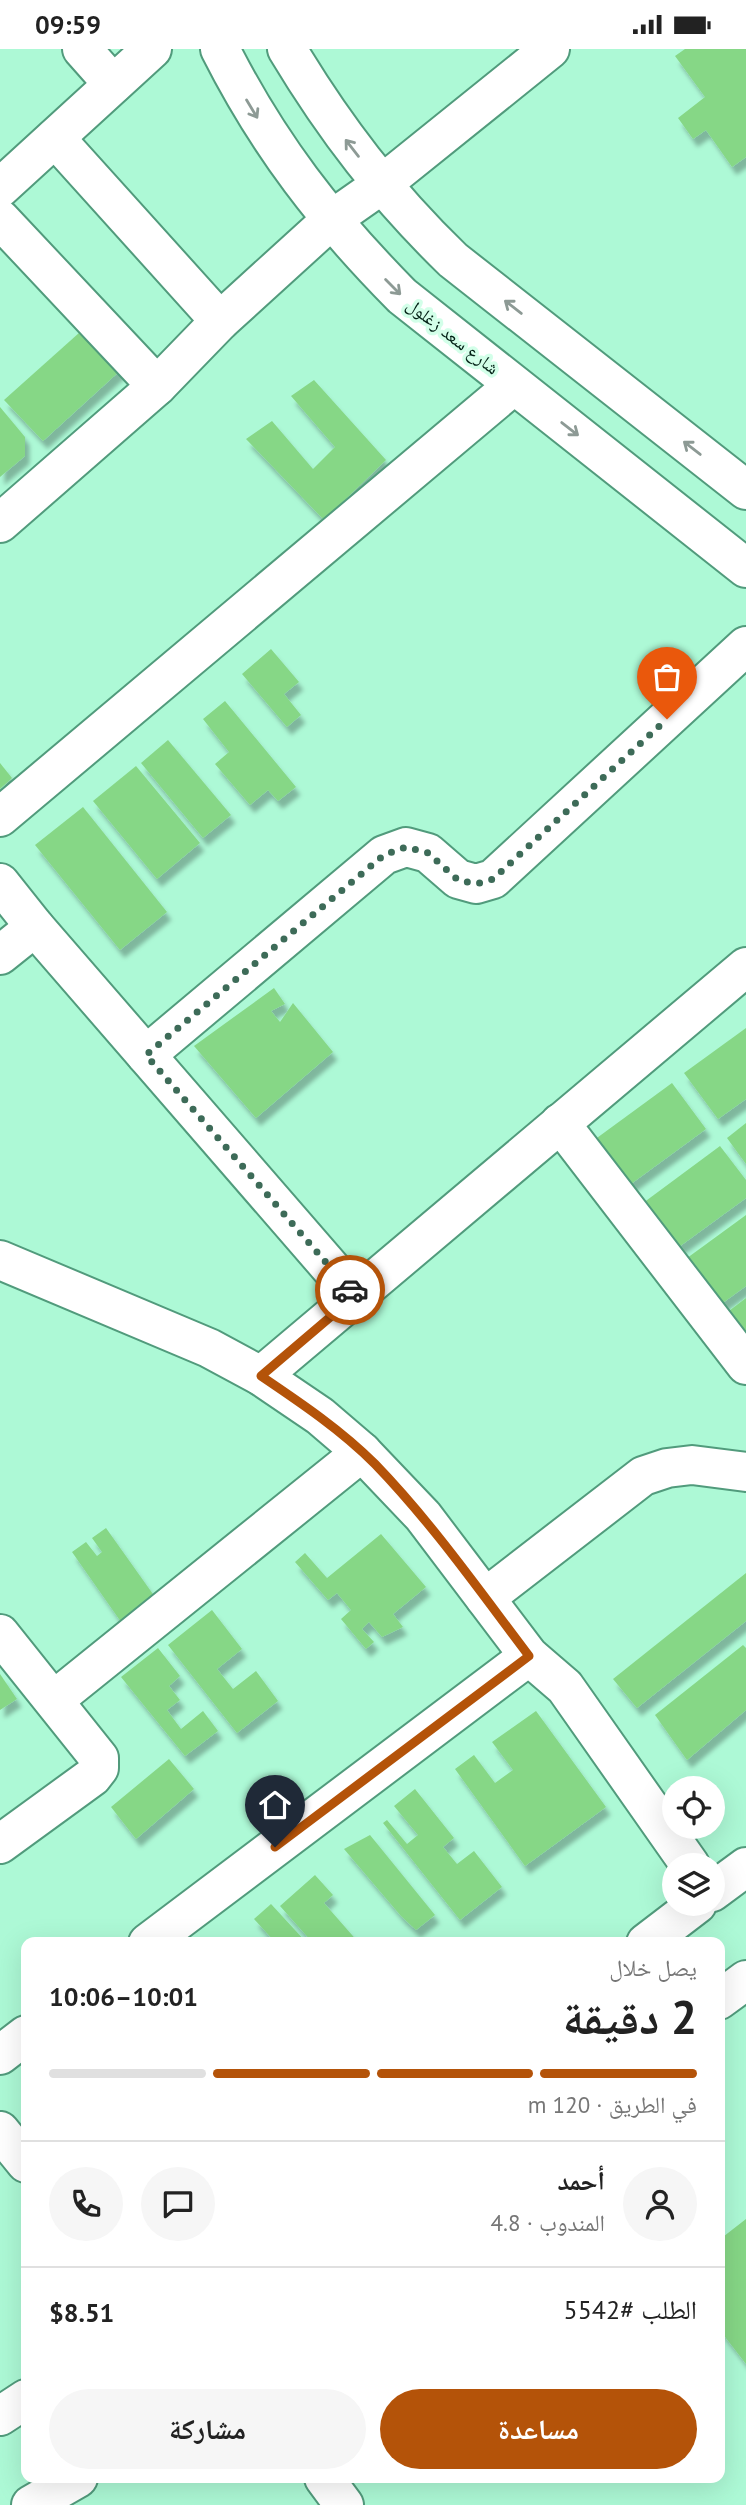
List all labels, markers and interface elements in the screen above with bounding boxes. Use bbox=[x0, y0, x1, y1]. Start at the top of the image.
text: 09:59 bbox=[35, 8, 101, 41]
one-way arrow bbox=[245, 99, 259, 119]
one-way arrow bbox=[344, 140, 359, 158]
one-way arrow bbox=[384, 278, 401, 295]
street label: شارع سعد زغلول bbox=[402, 293, 504, 379]
one-way arrow bbox=[505, 299, 523, 315]
one-way arrow bbox=[561, 421, 579, 437]
one-way arrow bbox=[684, 440, 702, 455]
pin bbox=[637, 647, 697, 719]
icon: bag bbox=[648, 658, 686, 696]
courier bbox=[315, 1255, 385, 1325]
icon: car bbox=[331, 1271, 369, 1309]
pin bbox=[245, 1775, 305, 1847]
map controls bbox=[662, 1776, 725, 1916]
button: locate bbox=[662, 1776, 725, 1839]
icon: home bbox=[256, 1786, 294, 1824]
button: layers bbox=[662, 1853, 725, 1916]
text: يصل خلال bbox=[609, 1953, 697, 1982]
text: 10:01–10:06 bbox=[49, 1980, 198, 2013]
text: 2 دقيقة bbox=[563, 1987, 697, 2047]
text: في الطريق · 120 m bbox=[528, 2090, 697, 2119]
text: أحمد bbox=[557, 2164, 605, 2197]
button: phone bbox=[49, 2167, 123, 2241]
button: chat bbox=[141, 2167, 215, 2241]
button: person bbox=[623, 2167, 697, 2241]
text: المندوب · 4.8 bbox=[491, 2208, 605, 2237]
text: الطلب #5542 bbox=[564, 2293, 697, 2326]
text: $8.51 bbox=[49, 2296, 114, 2329]
button: مشاركة bbox=[49, 2389, 366, 2469]
button: مساعدة bbox=[380, 2389, 697, 2469]

